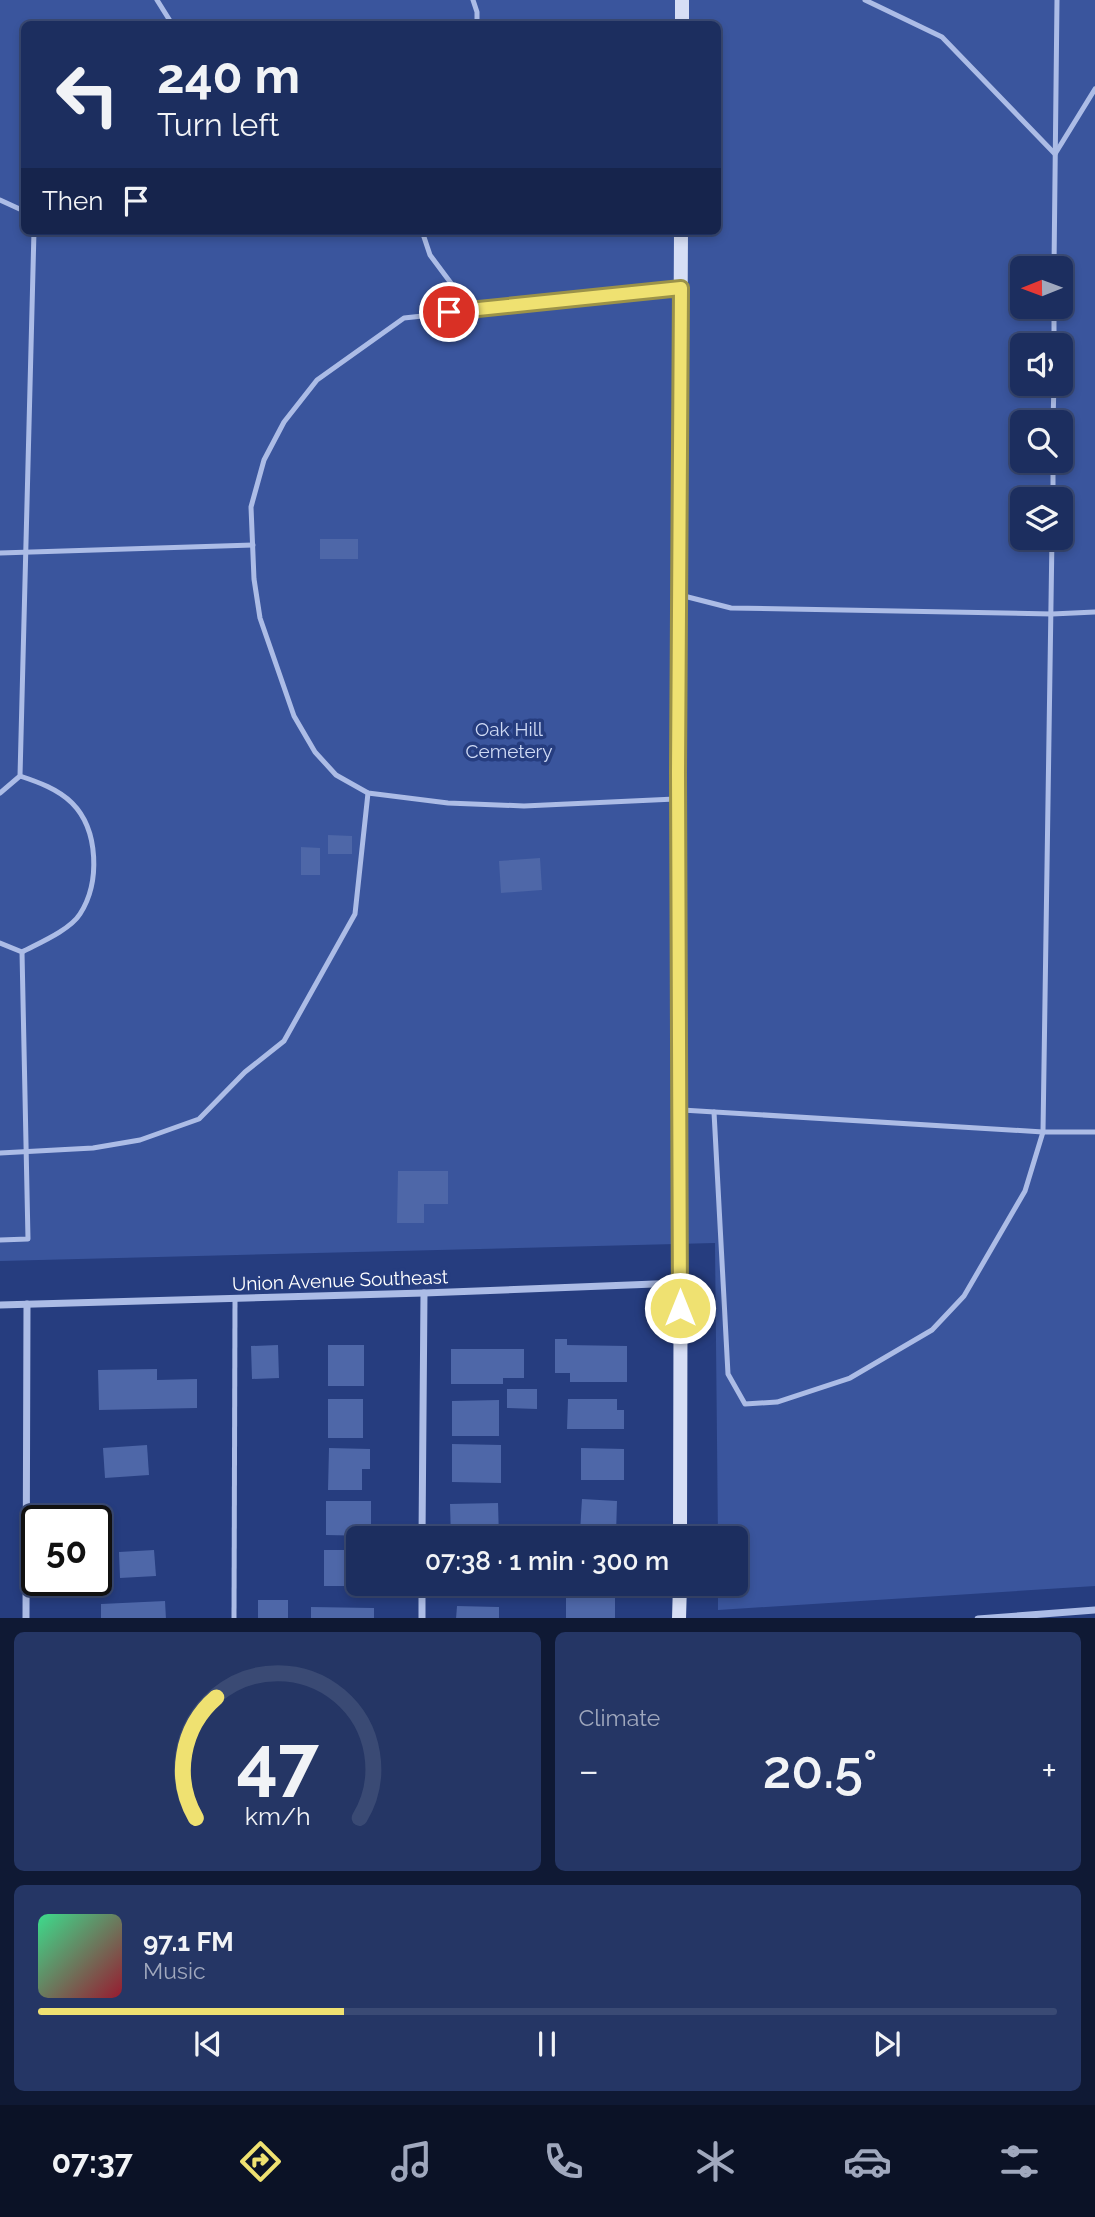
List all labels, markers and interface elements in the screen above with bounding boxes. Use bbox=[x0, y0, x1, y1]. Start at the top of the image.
text: 240 m bbox=[157, 47, 300, 104]
icon: left bbox=[42, 49, 133, 140]
text: Turn left bbox=[157, 106, 279, 143]
icon: arrive bbox=[117, 182, 155, 220]
text: Then bbox=[42, 186, 103, 216]
north arrow bbox=[1010, 256, 1073, 318]
map controls bbox=[1010, 256, 1073, 550]
pin bbox=[419, 282, 479, 342]
icon: arrive bbox=[430, 293, 468, 331]
button: sound bbox=[1010, 333, 1073, 396]
button: search bbox=[1010, 410, 1073, 473]
button: layers bbox=[1010, 487, 1073, 550]
park label: Oak Hill Cemetery bbox=[465, 718, 553, 762]
street label: Union Avenue Southeast bbox=[232, 1265, 449, 1295]
position arrow bbox=[643, 1271, 717, 1345]
speed limit sign: 50 bbox=[21, 1505, 112, 1596]
text: 07:38 · 1 min · 300 m bbox=[425, 1546, 669, 1576]
text: Climate bbox=[579, 1704, 660, 1731]
text: 47 bbox=[236, 1720, 319, 1805]
text: 20.5° bbox=[763, 1739, 877, 1800]
text: − bbox=[579, 1748, 599, 1793]
text: + bbox=[1041, 1748, 1057, 1793]
text: km/h bbox=[244, 1800, 310, 1830]
text: 97.1 FM bbox=[143, 1927, 234, 1957]
text: Music bbox=[143, 1957, 206, 1984]
icon: previous bbox=[189, 2025, 227, 2063]
icon: pause bbox=[528, 2025, 566, 2063]
icon: next bbox=[868, 2025, 906, 2063]
icon: directions bbox=[236, 2137, 285, 2186]
icon: music bbox=[387, 2137, 436, 2186]
icon: phone bbox=[539, 2137, 588, 2186]
icon: climate bbox=[691, 2137, 740, 2186]
icon: car bbox=[843, 2137, 892, 2186]
icon: filters bbox=[995, 2137, 1044, 2186]
text: 07:37 bbox=[51, 2143, 133, 2180]

